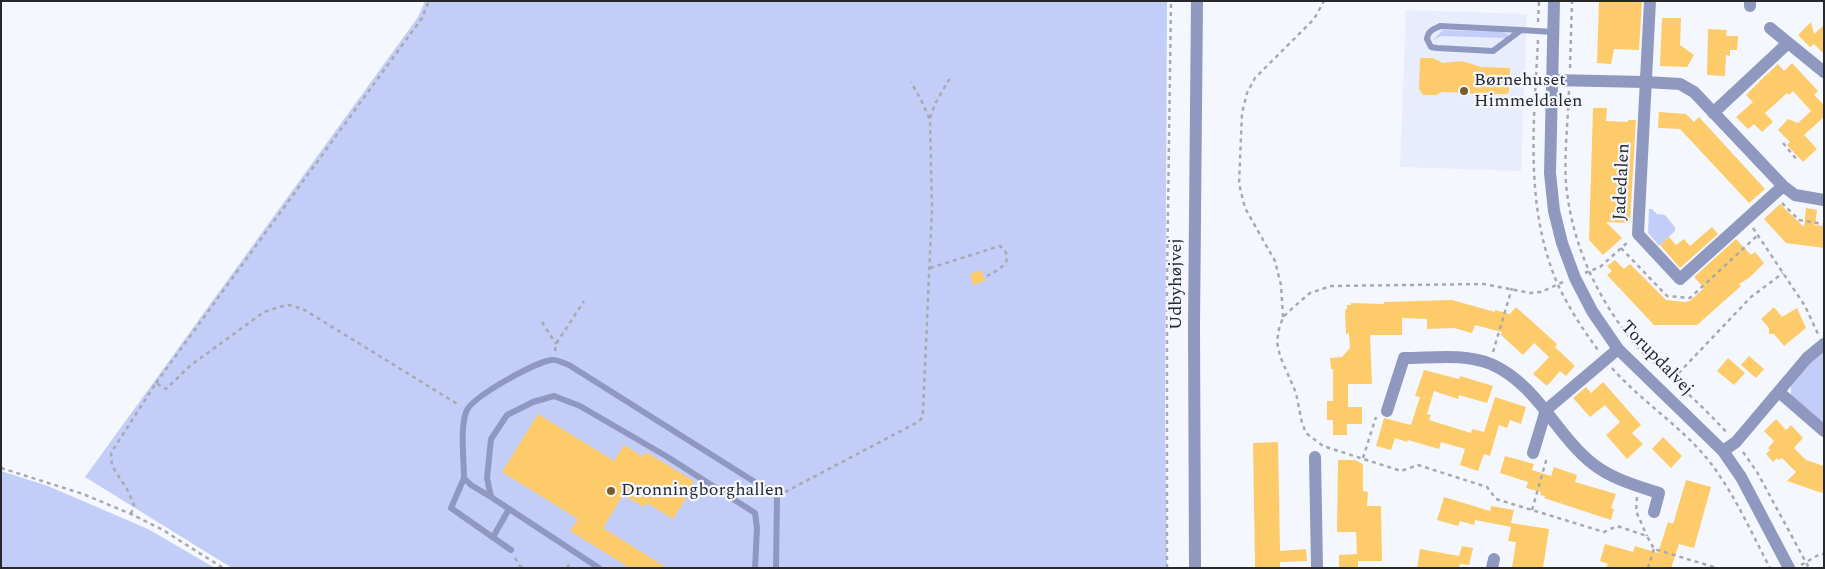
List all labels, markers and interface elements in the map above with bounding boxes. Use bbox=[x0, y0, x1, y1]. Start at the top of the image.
place label: Børnehuset Himmeldalen bbox=[1474, 70, 1582, 112]
marker: Børnehuset Himmeldalen bbox=[1458, 85, 1470, 97]
street label: Jadedalen bbox=[1610, 143, 1636, 221]
street label: Udbyhøjvej bbox=[1166, 238, 1188, 330]
street label: Torupdalvej bbox=[1615, 317, 1697, 401]
place label: Dronningborghallen bbox=[621, 480, 784, 502]
marker: Dronningborghallen bbox=[605, 485, 617, 497]

